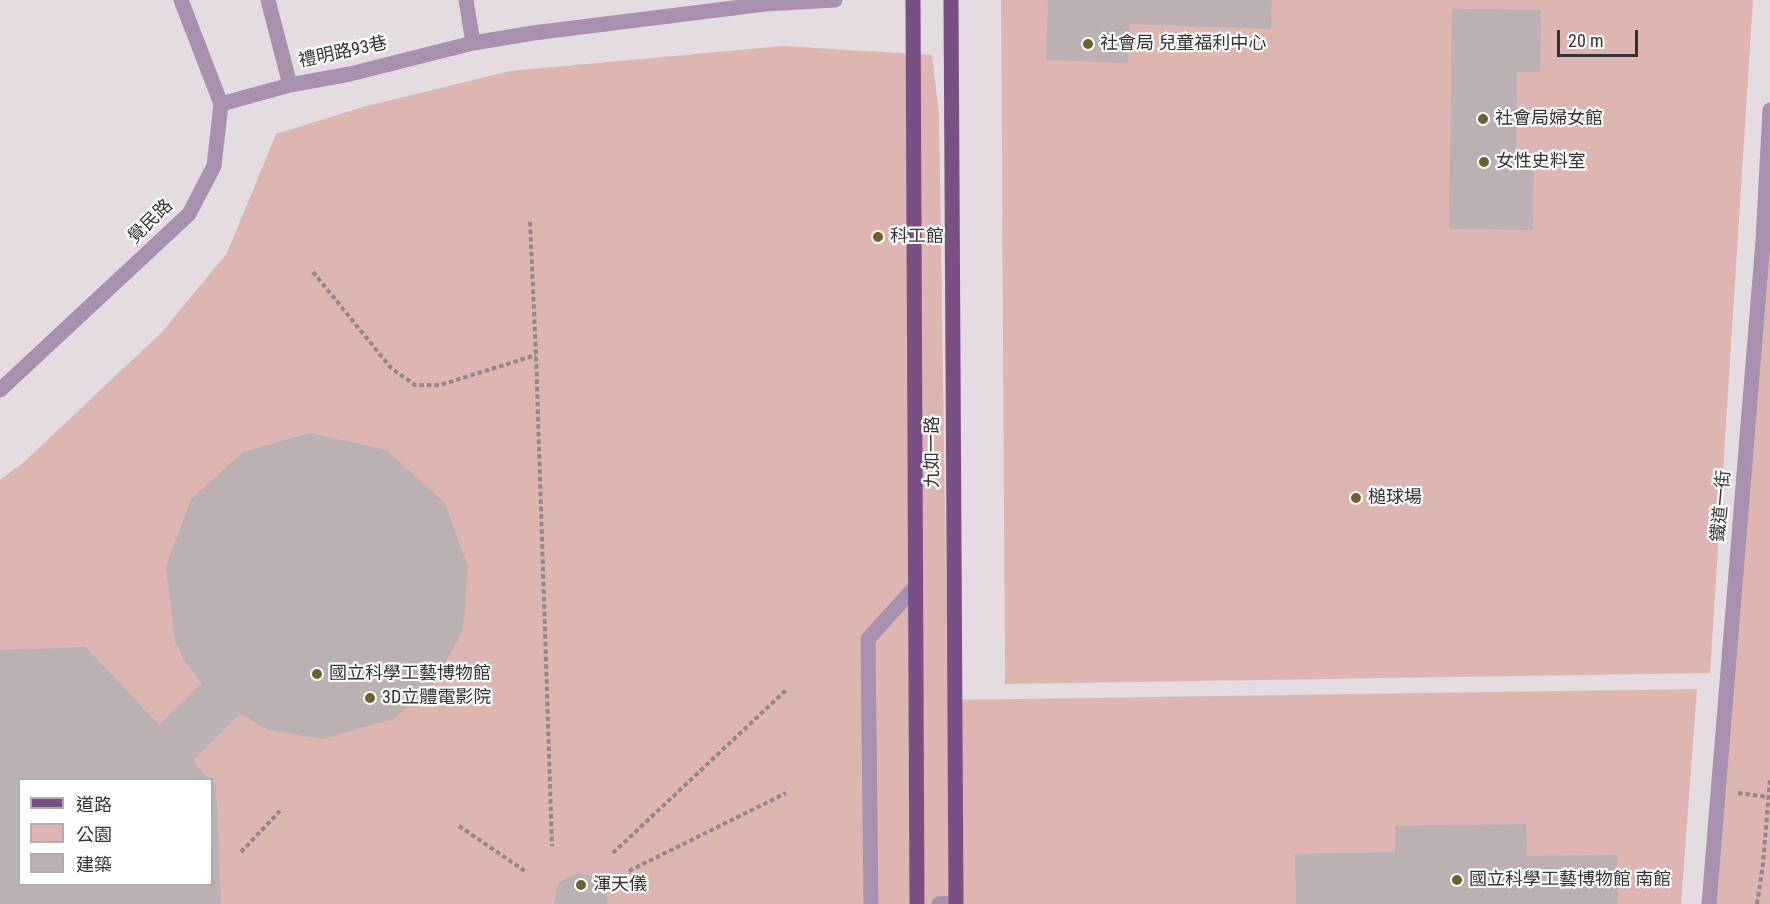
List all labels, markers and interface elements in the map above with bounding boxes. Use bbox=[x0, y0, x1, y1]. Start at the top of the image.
scale bar bbox=[1560, 18, 1641, 56]
text: 20 m bbox=[1568, 30, 1603, 51]
street label: 禮明路93巷 bbox=[297, 33, 389, 73]
place label: 社會局 兒童福利中心 bbox=[1100, 33, 1266, 55]
marker: 社會局 兒童福利中心 bbox=[1081, 37, 1095, 51]
place label: 社會局婦女館 bbox=[1495, 108, 1603, 130]
marker: 社會局婦女館 bbox=[1476, 112, 1490, 126]
place label: 女性史料室 bbox=[1496, 151, 1586, 173]
marker: 女性史料室 bbox=[1477, 155, 1491, 169]
street label: 覺民路 bbox=[124, 195, 178, 249]
place label: 科工館 bbox=[890, 226, 944, 248]
marker: 科工館 bbox=[871, 230, 885, 244]
street label: 九如一路 bbox=[922, 416, 944, 488]
street label: 鐵道一街 bbox=[1708, 469, 1736, 543]
place label: 槌球場 bbox=[1368, 487, 1422, 509]
marker: 槌球場 bbox=[1349, 491, 1363, 505]
place label: 國立科學工藝博物館 bbox=[329, 663, 491, 685]
marker: 國立科學工藝博物館 bbox=[310, 667, 324, 681]
place label: 3D立體電影院 bbox=[382, 687, 491, 709]
marker: 3D立體電影院 bbox=[363, 691, 377, 705]
legend bbox=[18, 778, 213, 886]
text: 道路 bbox=[76, 794, 112, 815]
text: 公園 bbox=[76, 824, 112, 845]
text: 建築 bbox=[76, 854, 112, 875]
place label: 國立科學工藝博物館 南館 bbox=[1469, 869, 1671, 891]
marker: 國立科學工藝博物館 南館 bbox=[1450, 873, 1464, 887]
place label: 渾天儀 bbox=[593, 874, 647, 896]
marker: 渾天儀 bbox=[574, 878, 588, 892]

